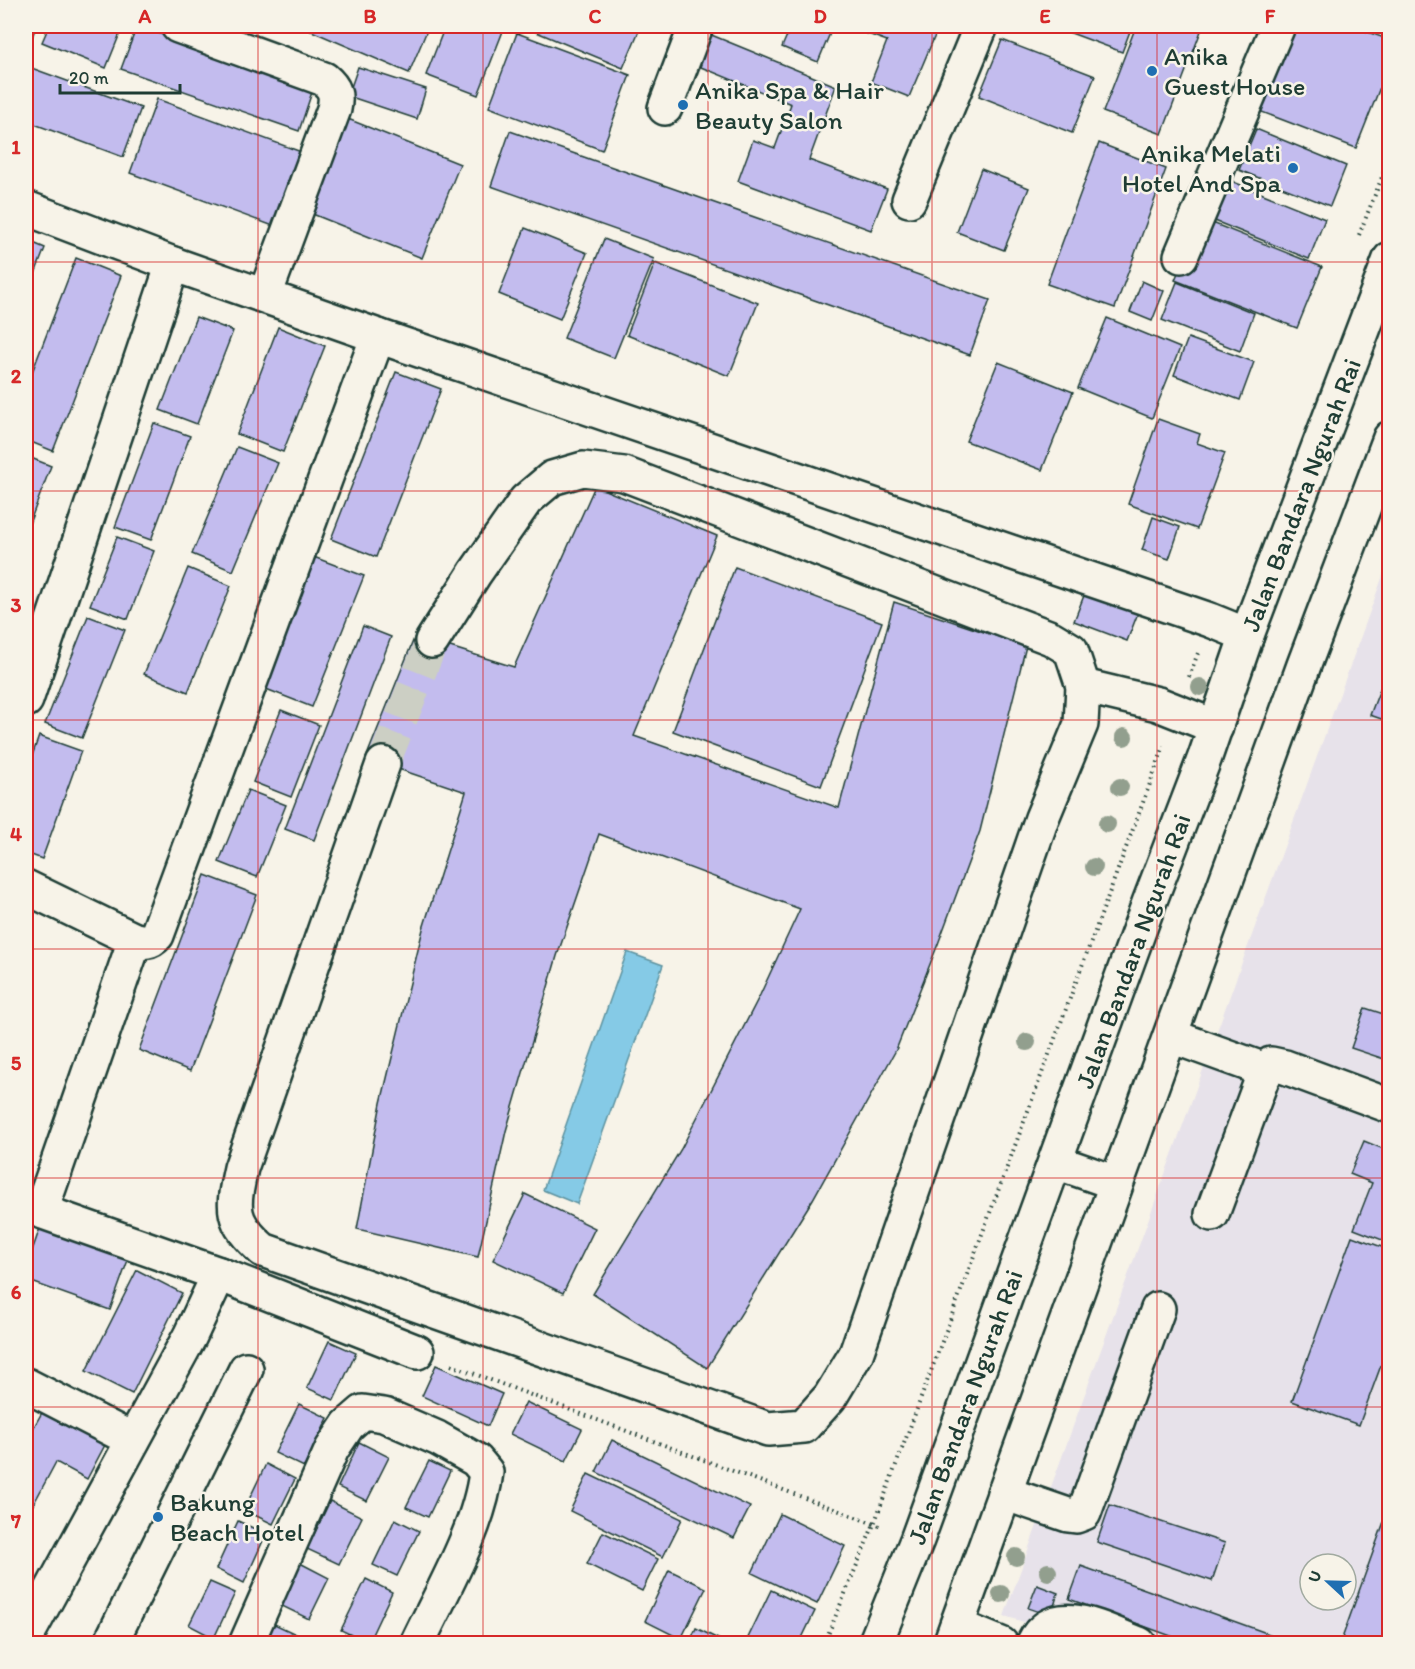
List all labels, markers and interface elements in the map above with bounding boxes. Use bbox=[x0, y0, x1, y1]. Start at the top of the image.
text: A bbox=[138, 4, 152, 28]
text: B bbox=[364, 4, 377, 28]
text: C bbox=[589, 4, 602, 28]
text: D bbox=[813, 4, 827, 28]
text: E bbox=[1039, 4, 1051, 28]
text: F bbox=[1265, 4, 1276, 28]
place label: Anika Guest House bbox=[1164, 40, 1305, 102]
scale bar bbox=[60, 57, 180, 95]
marker: Anika Guest House bbox=[1145, 64, 1159, 78]
text: 20 m bbox=[69, 67, 109, 89]
place label: Anika Spa & Hair Beauty Salon bbox=[695, 74, 884, 136]
marker: Anika Spa & Hair Beauty Salon bbox=[676, 98, 690, 112]
text: 1 bbox=[11, 135, 21, 159]
place label: Anika Melati Hotel And Spa bbox=[1122, 137, 1281, 199]
marker: Anika Melati Hotel And Spa bbox=[1286, 161, 1300, 175]
street label: Jalan Bandara Ngurah Rai bbox=[1234, 354, 1368, 636]
text: 2 bbox=[11, 364, 22, 388]
text: 3 bbox=[11, 593, 22, 617]
street label: Jalan Bandara Ngurah Rai bbox=[1068, 809, 1198, 1093]
text: 4 bbox=[10, 822, 22, 846]
text: 5 bbox=[11, 1051, 22, 1075]
street label: Jalan Bandara Ngurah Rai bbox=[900, 1265, 1030, 1549]
text: 6 bbox=[11, 1280, 22, 1304]
place label: Bakung Beach Hotel bbox=[170, 1486, 304, 1548]
text: 7 bbox=[10, 1509, 21, 1533]
marker: Bakung Beach Hotel bbox=[151, 1510, 165, 1524]
north arrow bbox=[1298, 1552, 1358, 1612]
text: U bbox=[1304, 1568, 1325, 1585]

